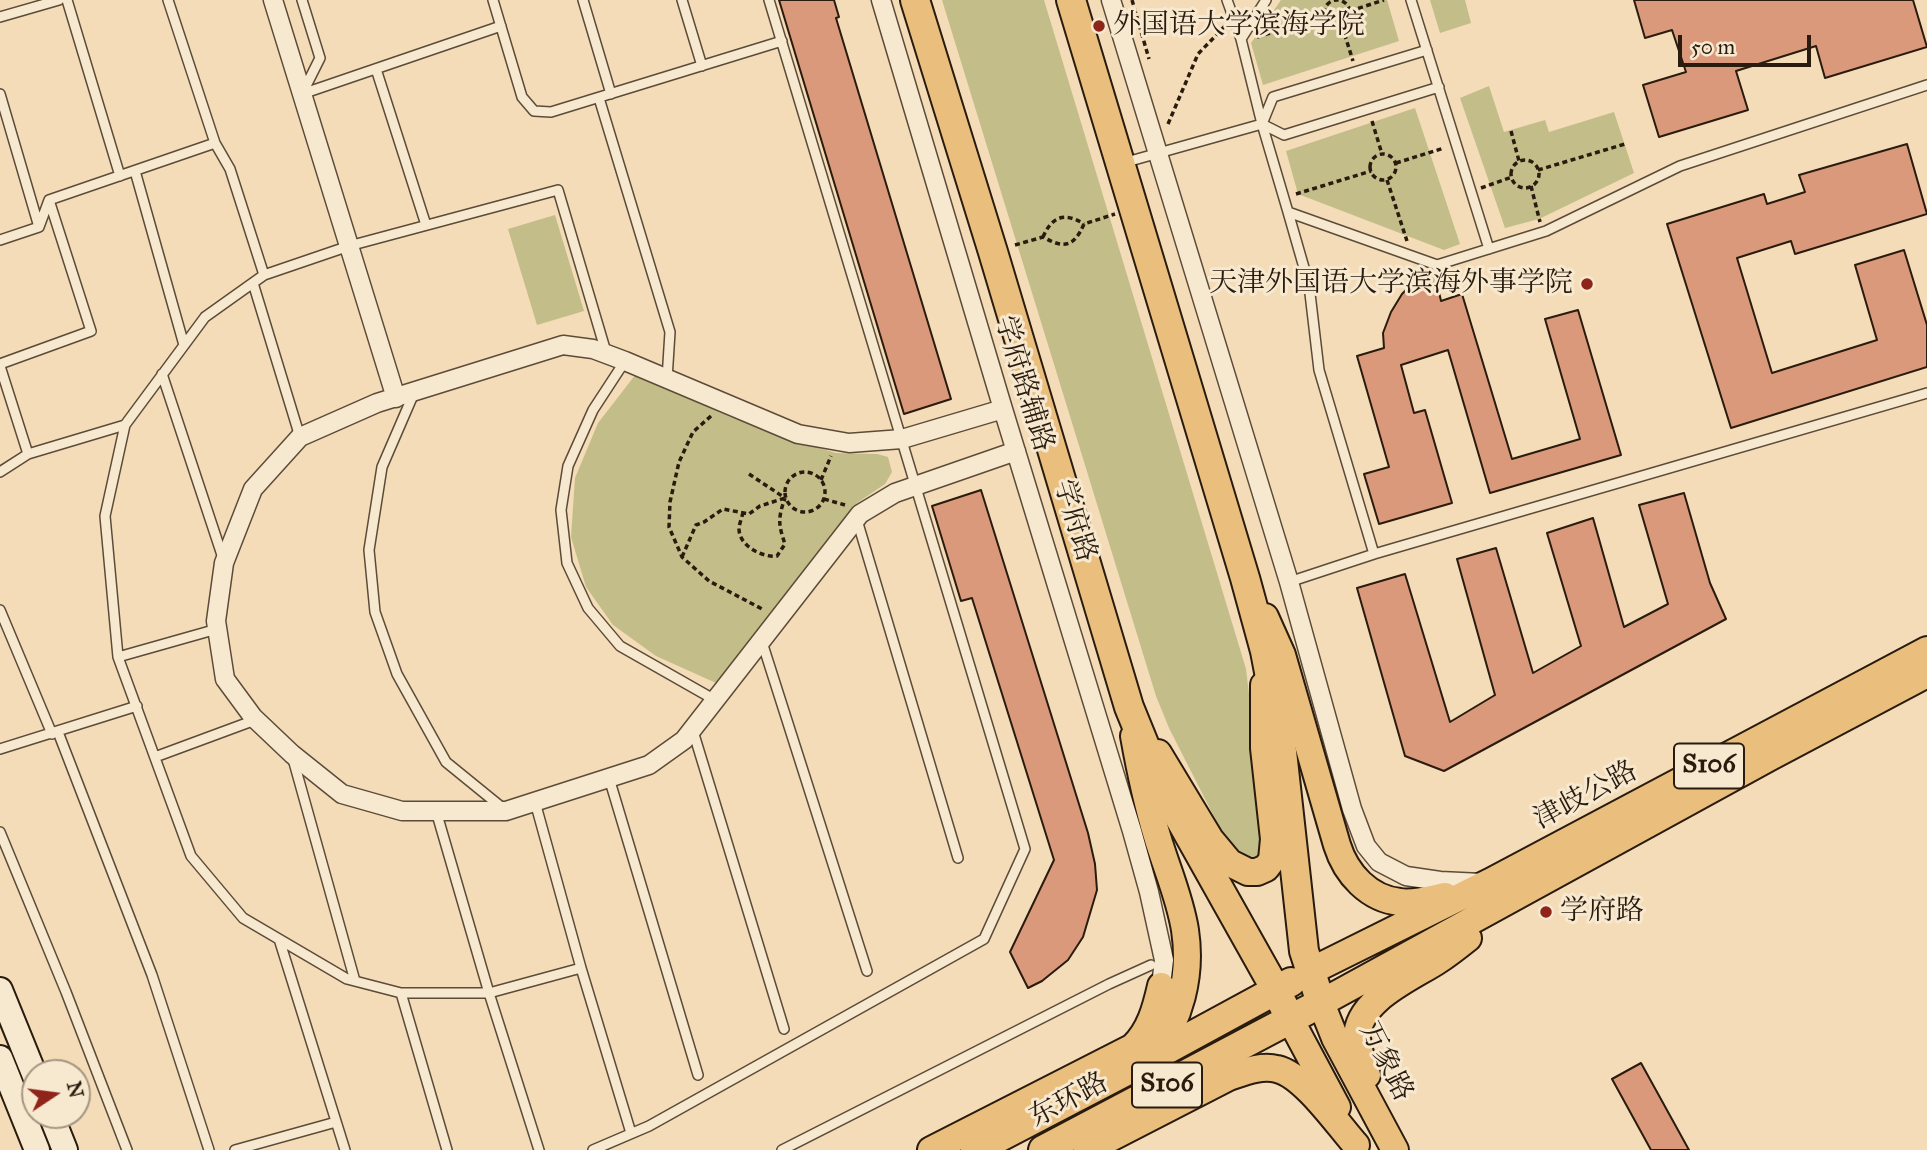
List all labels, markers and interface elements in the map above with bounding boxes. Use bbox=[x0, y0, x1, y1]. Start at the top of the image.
place label: 外国语大学滨海学院 bbox=[1113, 9, 1365, 43]
marker: 外国语大学滨海学院 bbox=[1091, 18, 1107, 34]
scale bar bbox=[1682, 21, 1815, 65]
text: 50 m bbox=[1691, 34, 1735, 60]
place label: 天津外国语大学滨海外事学院 bbox=[1209, 267, 1573, 301]
marker: 天津外国语大学滨海外事学院 bbox=[1579, 276, 1595, 292]
street label: 学府路辅路 bbox=[986, 312, 1060, 456]
street label: 学府路 bbox=[1046, 476, 1102, 566]
road number: S106 bbox=[1674, 744, 1744, 788]
street label: 津歧公路 bbox=[1529, 755, 1643, 837]
place label: 学府路 bbox=[1560, 895, 1644, 929]
marker: 学府路 bbox=[1538, 904, 1554, 920]
street label: 万象路 bbox=[1351, 1017, 1419, 1107]
north arrow bbox=[21, 1059, 91, 1129]
road number: S106 bbox=[1132, 1062, 1202, 1108]
street label: 东环路 bbox=[1024, 1066, 1114, 1136]
text: N bbox=[62, 1079, 88, 1100]

